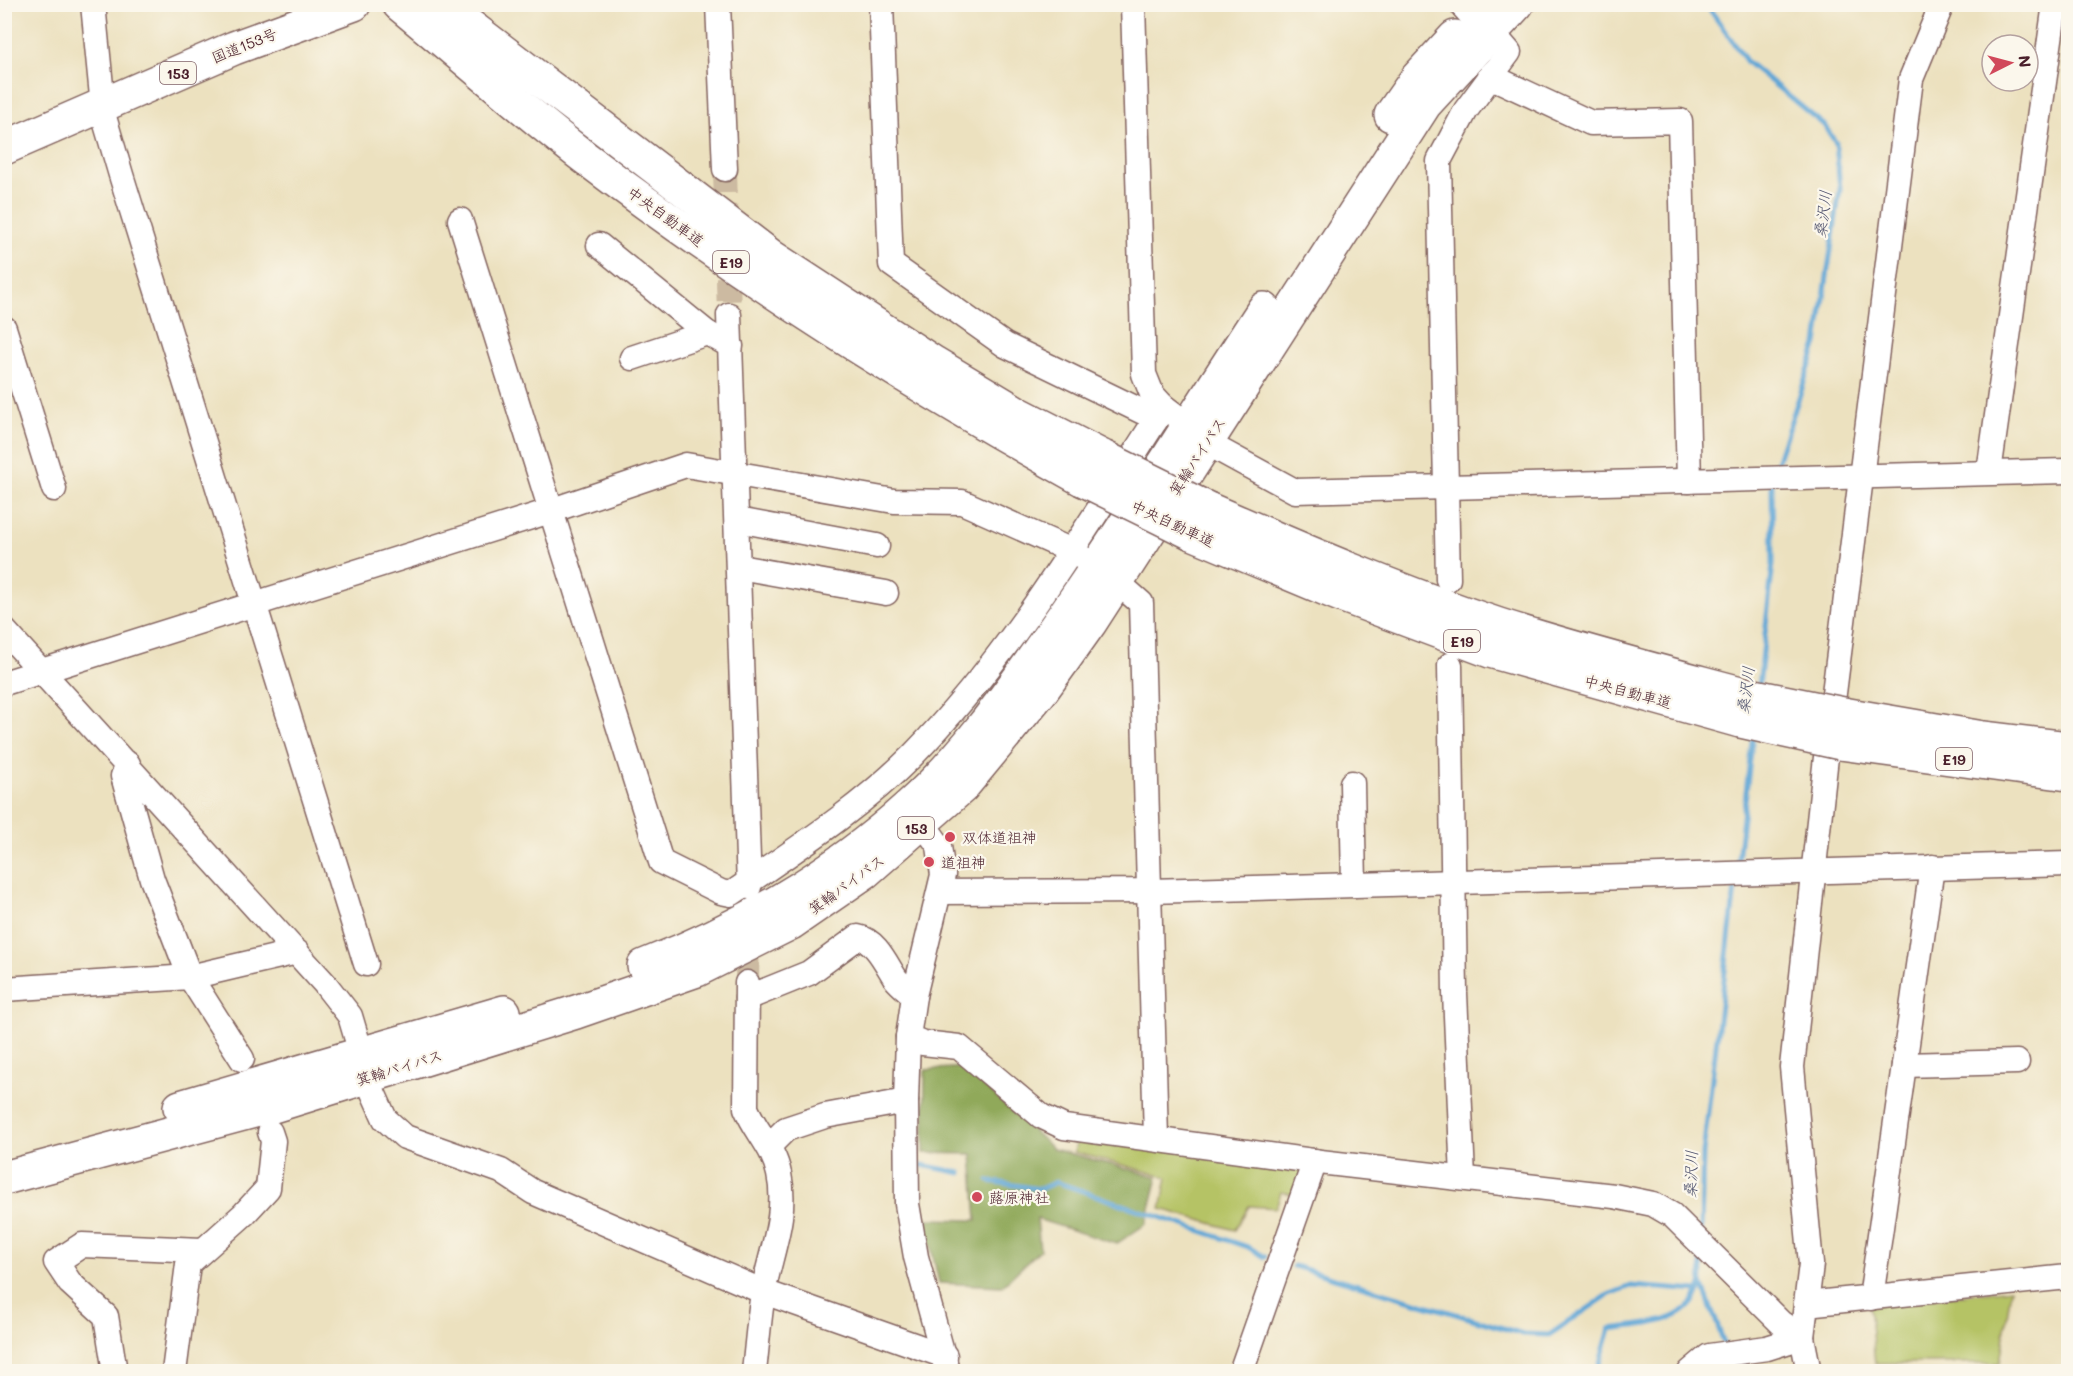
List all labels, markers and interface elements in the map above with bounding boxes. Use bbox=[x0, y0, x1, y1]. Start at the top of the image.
street label: 国道153号 bbox=[208, 23, 280, 67]
north arrow bbox=[1980, 33, 2040, 93]
text: N bbox=[2014, 54, 2036, 69]
road number: 153 bbox=[160, 62, 196, 84]
street label: 中央自動車道 bbox=[624, 181, 708, 251]
water label: 桑沢川 bbox=[1809, 189, 1835, 239]
road number: E19 bbox=[713, 251, 749, 273]
street label: 箕輪バイパス bbox=[1164, 413, 1230, 499]
street label: 中央自動車道 bbox=[1128, 495, 1218, 551]
road number: E19 bbox=[1444, 630, 1480, 652]
water label: 桑沢川 bbox=[1732, 665, 1758, 715]
street label: 中央自動車道 bbox=[1582, 670, 1674, 712]
road number: E19 bbox=[1936, 748, 1972, 770]
road number: 153 bbox=[898, 817, 934, 839]
place label: 双体道祖神 bbox=[962, 827, 1037, 847]
marker: 双体道祖神 bbox=[943, 830, 957, 844]
street label: 箕輪バイパス bbox=[804, 850, 888, 918]
place label: 道祖神 bbox=[941, 852, 986, 872]
marker: 道祖神 bbox=[922, 855, 936, 869]
street label: 箕輪バイパス bbox=[353, 1044, 445, 1090]
water label: 桑沢川 bbox=[1679, 1150, 1701, 1198]
place label: 蕗原神社 bbox=[989, 1187, 1049, 1207]
marker: 蕗原神社 bbox=[970, 1190, 984, 1204]

